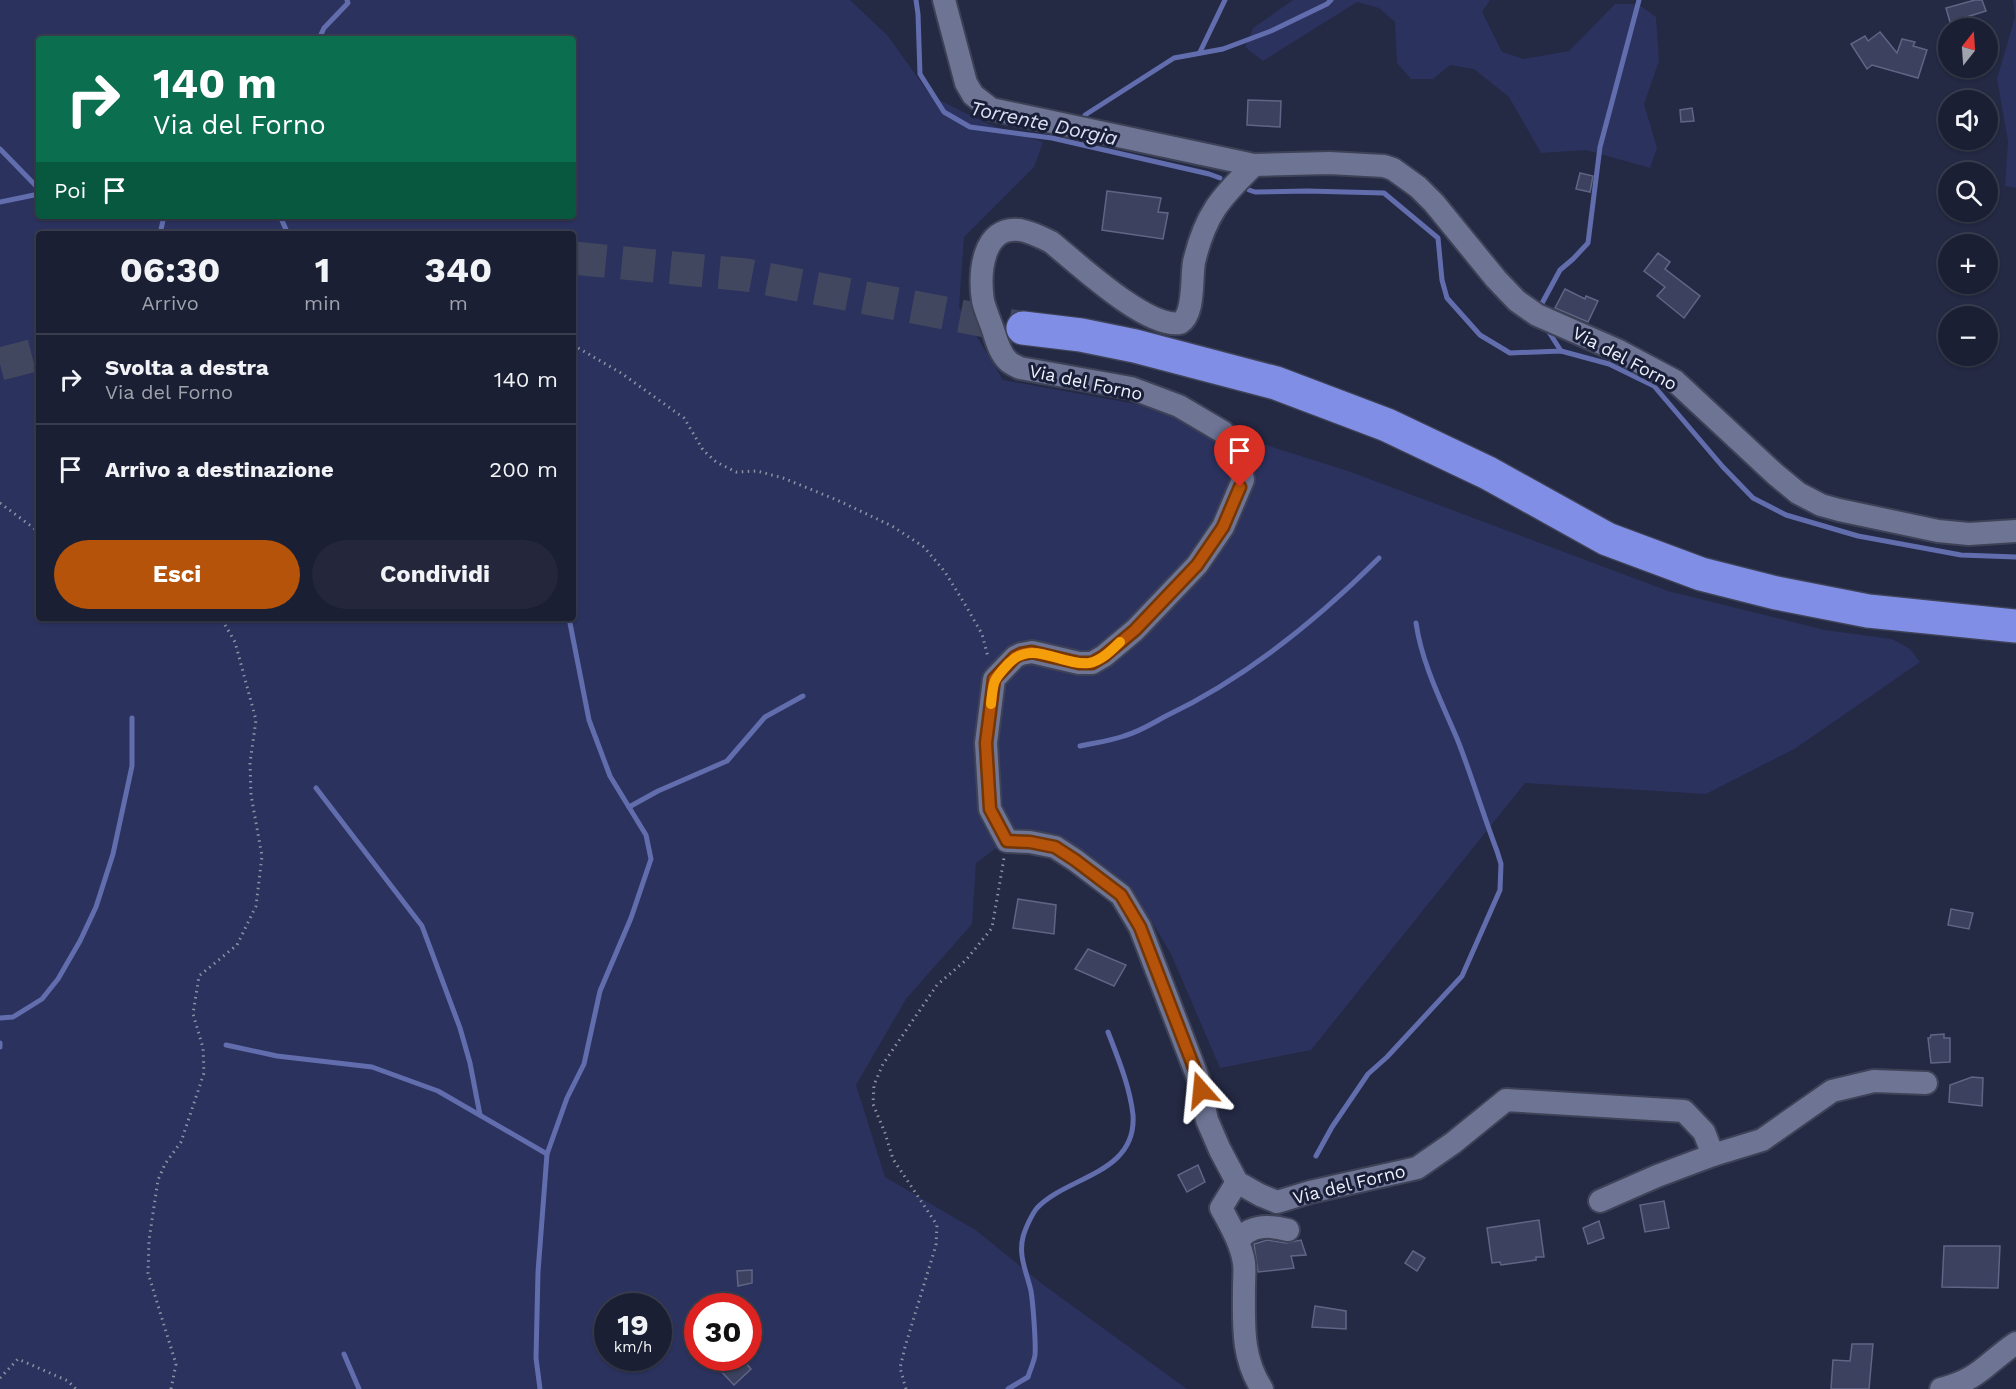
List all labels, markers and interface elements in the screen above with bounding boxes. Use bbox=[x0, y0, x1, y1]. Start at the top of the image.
north arrow bbox=[1938, 18, 1998, 78]
map controls bbox=[1938, 18, 1998, 366]
text: 140 m bbox=[153, 59, 277, 108]
icon: right bbox=[54, 60, 132, 138]
button: sound bbox=[1938, 90, 1998, 150]
water label: Torrente Dorgia bbox=[968, 96, 1120, 150]
text: Via del Forno bbox=[153, 109, 326, 141]
button: search bbox=[1938, 162, 1998, 222]
icon: arrive bbox=[98, 174, 131, 207]
text: Poi bbox=[54, 178, 86, 203]
button: + bbox=[1938, 234, 1998, 294]
text: 06:30 bbox=[120, 249, 220, 291]
text: 1 bbox=[315, 249, 330, 291]
text: 340 bbox=[425, 249, 492, 291]
text: Arrivo bbox=[141, 291, 199, 315]
text: min bbox=[304, 291, 341, 315]
text: m bbox=[449, 291, 468, 315]
button: − bbox=[1938, 306, 1998, 366]
street label: Via del Forno bbox=[1569, 322, 1681, 394]
text: Svolta a destra bbox=[105, 355, 269, 380]
street label: Via del Forno bbox=[1028, 360, 1144, 404]
icon: right bbox=[54, 363, 87, 396]
text: 140 m bbox=[494, 367, 558, 392]
text: Via del Forno bbox=[105, 380, 233, 404]
pin bbox=[1214, 425, 1265, 487]
icon: arrive bbox=[1223, 434, 1256, 467]
icon: arrive bbox=[54, 453, 87, 486]
text: Arrivo a destinazione bbox=[105, 457, 334, 482]
text: 200 m bbox=[489, 457, 558, 482]
button: Esci bbox=[54, 540, 300, 609]
button: Condividi bbox=[312, 540, 558, 609]
position arrow bbox=[1169, 1058, 1233, 1122]
street label: Via del Forno bbox=[1291, 1160, 1407, 1208]
speed limit sign: 30 bbox=[684, 1293, 762, 1371]
text: 19 bbox=[617, 1307, 649, 1342]
text: km/h bbox=[614, 1338, 652, 1356]

